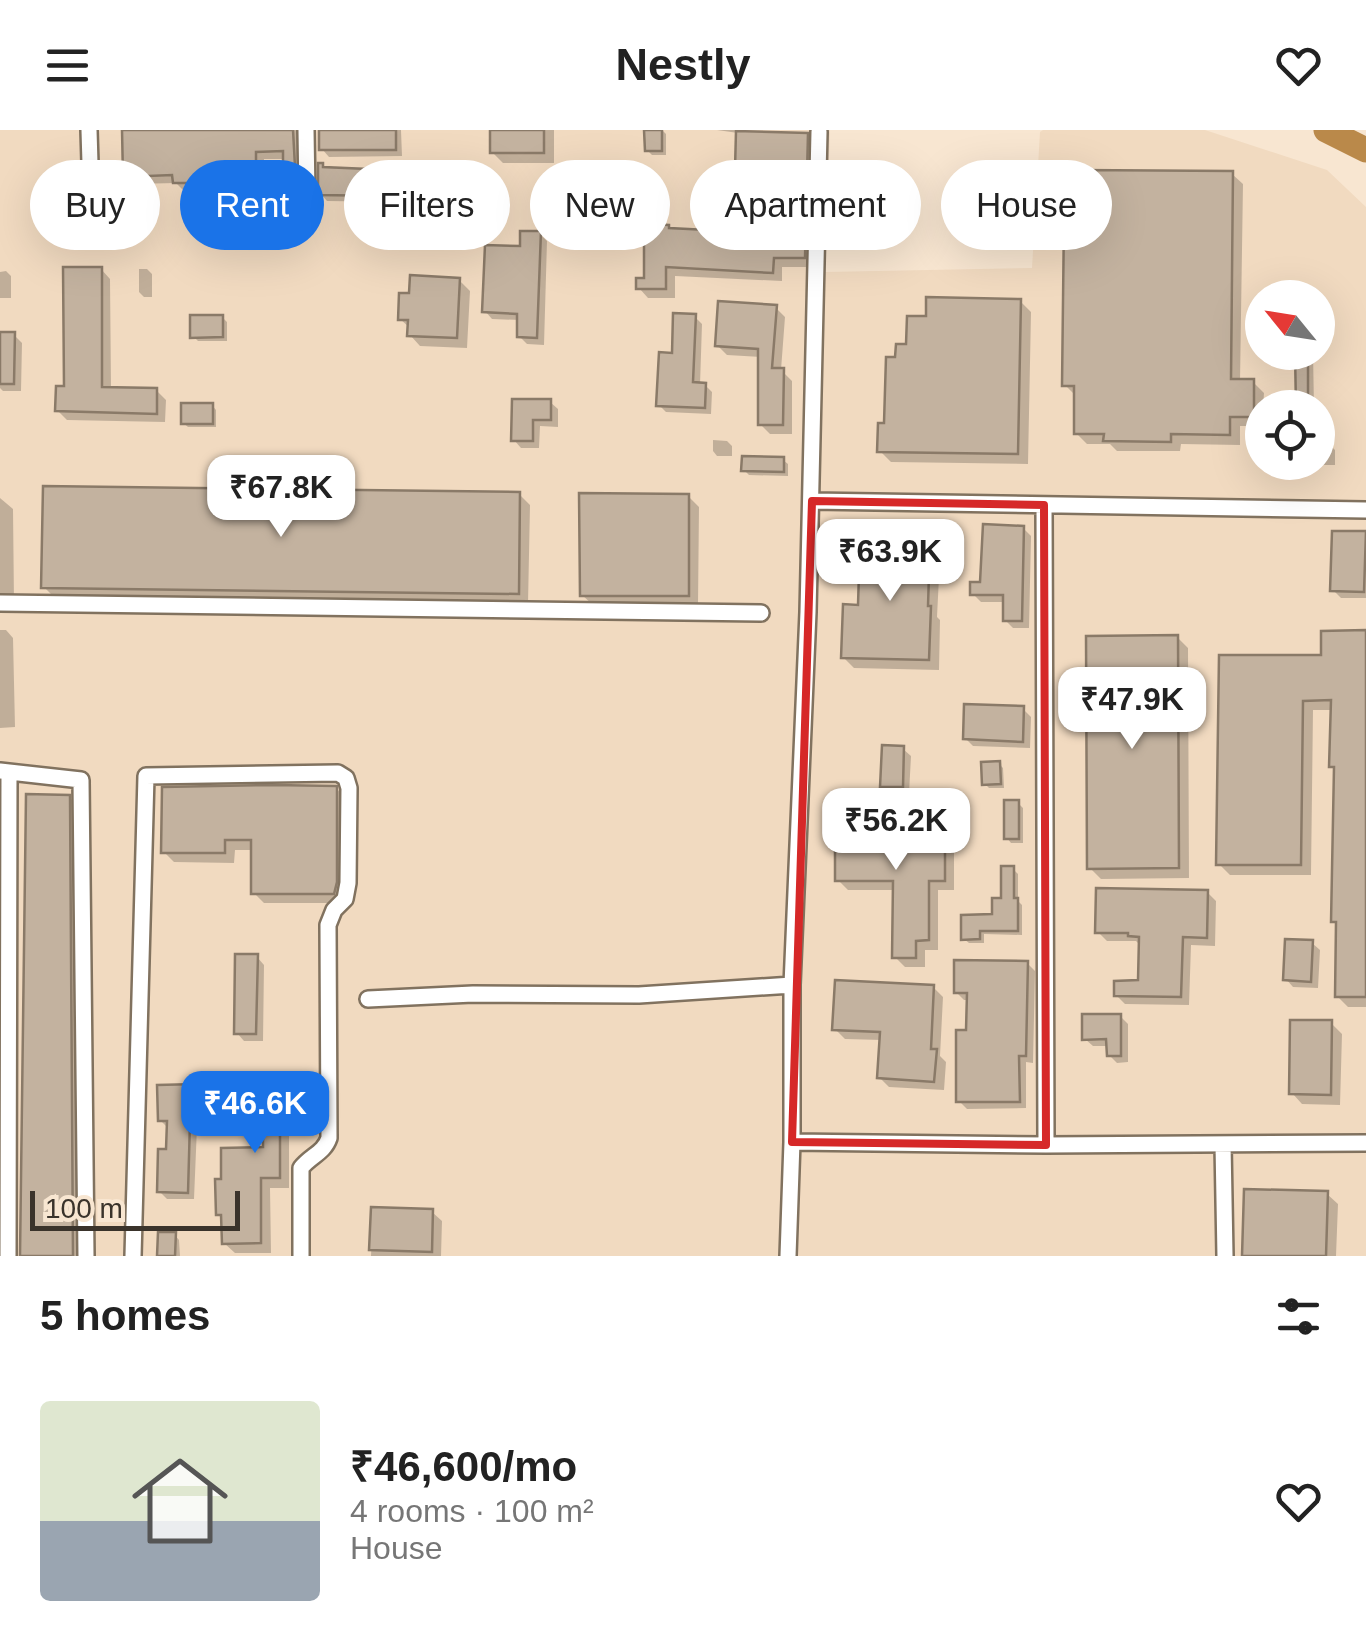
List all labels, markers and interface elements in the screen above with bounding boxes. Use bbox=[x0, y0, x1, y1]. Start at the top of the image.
icon: menu bbox=[40, 38, 95, 93]
icon: heart bbox=[1271, 38, 1326, 93]
text: Nestly bbox=[615, 39, 751, 90]
chip: Buy bbox=[30, 160, 160, 250]
chip: Rent bbox=[180, 160, 324, 250]
chip: Filters bbox=[344, 160, 510, 250]
chip: New bbox=[530, 160, 670, 250]
chip: Apartment bbox=[690, 160, 921, 250]
chip: House bbox=[941, 160, 1112, 250]
north arrow bbox=[1245, 280, 1335, 370]
map controls bbox=[1245, 280, 1335, 480]
button: locate bbox=[1245, 390, 1335, 480]
pin: ₹67.8K bbox=[200, 455, 362, 540]
text: ₹67.8K bbox=[229, 469, 333, 505]
pin: ₹63.9K bbox=[809, 519, 971, 604]
text: ₹63.9K bbox=[838, 533, 942, 569]
pin: ₹47.9K bbox=[1051, 667, 1213, 752]
text: ₹47.9K bbox=[1080, 681, 1184, 717]
pin: ₹56.2K bbox=[815, 788, 977, 873]
text: ₹56.2K bbox=[844, 802, 948, 838]
pin: ₹46.6K bbox=[174, 1071, 336, 1156]
text: ₹46.6K bbox=[203, 1085, 307, 1121]
scale bar bbox=[30, 1186, 240, 1230]
text: 100 m bbox=[45, 1193, 123, 1224]
icon: filters bbox=[1271, 1289, 1326, 1344]
text: 5 homes bbox=[40, 1292, 210, 1339]
icon: home bbox=[120, 1441, 240, 1561]
text: ₹46,600/mo bbox=[350, 1443, 577, 1490]
icon: heart bbox=[1271, 1474, 1326, 1529]
text: 4 rooms · 100 m² bbox=[350, 1493, 594, 1529]
text: House bbox=[350, 1530, 443, 1566]

